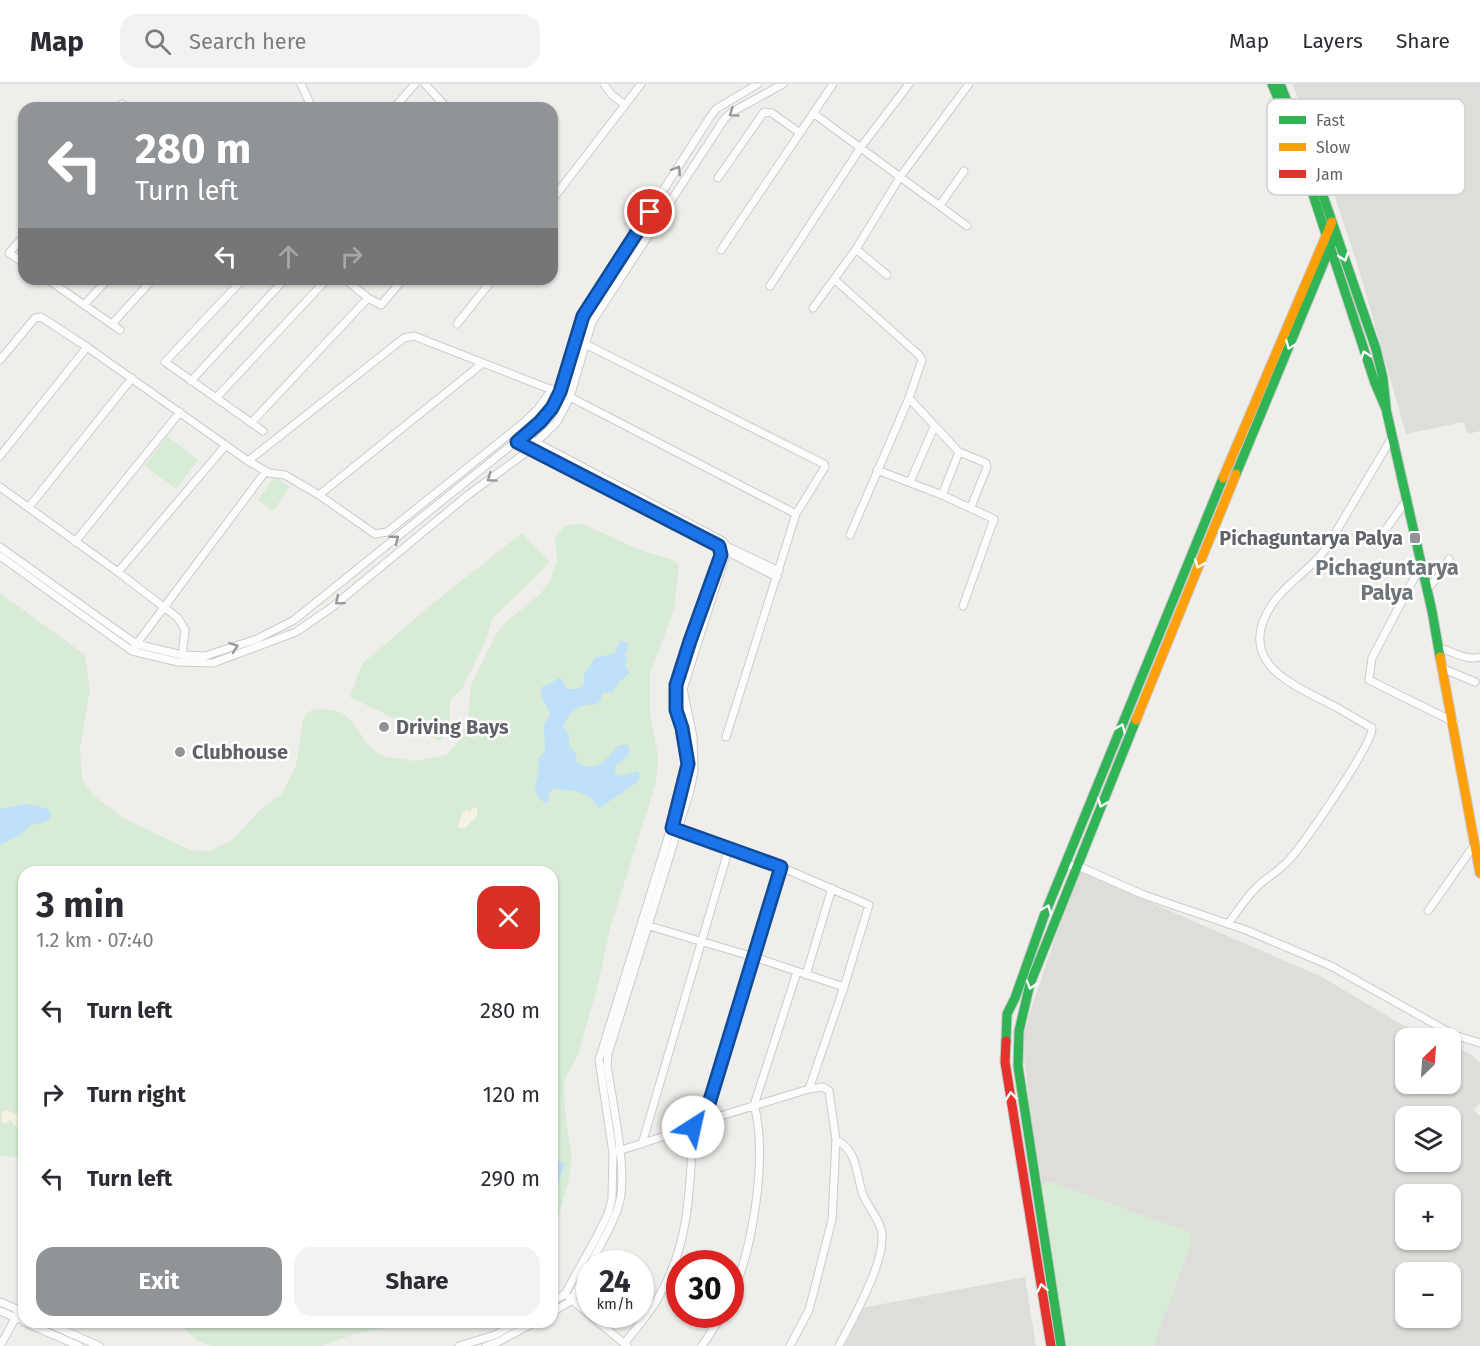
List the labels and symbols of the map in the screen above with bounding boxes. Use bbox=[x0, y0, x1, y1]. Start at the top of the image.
legend bbox=[1267, 99, 1465, 195]
one-way arrow bbox=[728, 106, 739, 117]
text: Fast bbox=[1316, 111, 1345, 130]
text: Slow bbox=[1316, 138, 1351, 157]
one-way arrow bbox=[669, 165, 680, 176]
text: Jam bbox=[1316, 165, 1343, 184]
pin bbox=[624, 186, 675, 237]
one-way arrow bbox=[1337, 251, 1349, 262]
one-way arrow bbox=[1285, 339, 1297, 350]
one-way arrow bbox=[1360, 350, 1373, 361]
one-way arrow bbox=[486, 471, 497, 482]
place label: Pichaguntarya Palya bbox=[1219, 526, 1403, 550]
marker: Pichaguntarya Palya bbox=[1408, 531, 1422, 545]
one-way arrow bbox=[388, 535, 399, 546]
district label: Pichaguntarya Palya bbox=[1315, 554, 1459, 606]
one-way arrow bbox=[1194, 558, 1206, 569]
one-way arrow bbox=[335, 594, 346, 605]
one-way arrow bbox=[228, 641, 239, 654]
place label: Driving Bays bbox=[396, 715, 509, 739]
marker: Driving Bays bbox=[377, 720, 391, 734]
one-way arrow bbox=[1114, 724, 1126, 735]
place label: Clubhouse bbox=[192, 740, 288, 764]
marker: Clubhouse bbox=[173, 745, 187, 759]
one-way arrow bbox=[1097, 797, 1109, 808]
one-way arrow bbox=[1040, 904, 1052, 915]
one-way arrow bbox=[1026, 979, 1038, 990]
north arrow bbox=[1395, 1028, 1461, 1094]
one-way arrow bbox=[1005, 1091, 1017, 1100]
position arrow bbox=[661, 1095, 725, 1159]
speed limit sign: 30 bbox=[666, 1250, 744, 1328]
one-way arrow bbox=[1036, 1284, 1049, 1294]

